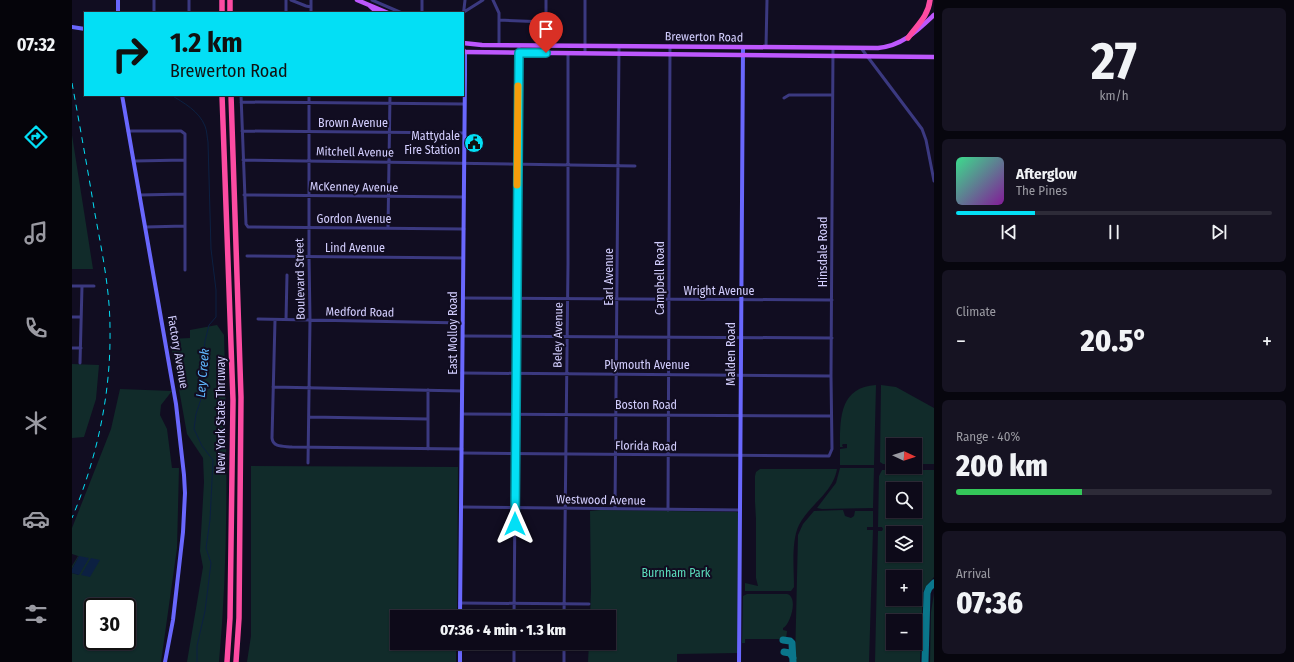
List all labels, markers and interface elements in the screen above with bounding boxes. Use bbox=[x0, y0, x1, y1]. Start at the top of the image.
pin bbox=[529, 12, 563, 53]
icon: arrive bbox=[535, 18, 557, 40]
text: 1.2 km bbox=[170, 26, 243, 59]
icon: right bbox=[104, 28, 156, 80]
street label: Brewerton Road bbox=[665, 29, 743, 45]
text: 27 bbox=[1091, 30, 1137, 93]
text: 07:32 bbox=[17, 34, 55, 56]
text: Brewerton Road bbox=[170, 60, 288, 82]
text: km/h bbox=[1100, 88, 1129, 103]
street label: Brown Avenue bbox=[318, 116, 388, 130]
icon: directions bbox=[22, 123, 50, 151]
place label: Mattydale Fire Station bbox=[404, 129, 460, 157]
public building icon: Mattydale Fire Station bbox=[463, 132, 485, 154]
street label: Mitchell Avenue bbox=[316, 144, 394, 160]
text: Afterglow bbox=[1016, 165, 1077, 183]
street label: McKenney Avenue bbox=[310, 179, 398, 195]
text: The Pines bbox=[1016, 183, 1067, 198]
street label: Gordon Avenue bbox=[317, 212, 392, 226]
street label: Hinsdale Road bbox=[816, 217, 830, 287]
icon: music bbox=[22, 219, 50, 247]
icon: previous bbox=[998, 221, 1020, 243]
icon: pause bbox=[1103, 221, 1125, 243]
icon: next bbox=[1208, 221, 1230, 243]
street label: Boulevard Street bbox=[292, 238, 308, 320]
street label: Lind Avenue bbox=[325, 241, 385, 255]
street label: Campbell Road bbox=[653, 241, 667, 315]
street label: Earl Avenue bbox=[602, 248, 616, 306]
street label: Wright Avenue bbox=[684, 284, 755, 298]
street label: East Molloy Road bbox=[446, 291, 460, 375]
street label: Beley Avenue bbox=[550, 302, 566, 368]
street label: Medford Road bbox=[326, 304, 394, 320]
text: Climate bbox=[956, 304, 996, 319]
icon: phone bbox=[22, 314, 50, 342]
street label: Factory Avenue bbox=[165, 314, 191, 390]
street label: Malden Road bbox=[724, 322, 738, 386]
text: 20.5° bbox=[1081, 323, 1147, 359]
text: − bbox=[956, 328, 966, 355]
text: + bbox=[1262, 328, 1272, 355]
water label: Ley Creek bbox=[193, 347, 212, 398]
street label: New York State Thruway bbox=[214, 356, 228, 474]
street label: Plymouth Avenue bbox=[604, 358, 690, 372]
street label: Boston Road bbox=[615, 398, 677, 412]
icon: climate bbox=[22, 409, 50, 437]
text: Range · 40% bbox=[956, 429, 1020, 444]
street label: Florida Road bbox=[615, 438, 677, 454]
north arrow bbox=[886, 438, 922, 474]
map controls bbox=[886, 438, 922, 650]
text: 200 km bbox=[956, 448, 1048, 484]
button: search bbox=[886, 482, 922, 518]
street label: Westwood Avenue bbox=[556, 492, 646, 508]
position arrow bbox=[494, 503, 536, 545]
icon: car bbox=[22, 505, 50, 533]
button: layers bbox=[886, 526, 922, 562]
park label: Burnham Park bbox=[642, 566, 711, 580]
text: Arrival bbox=[956, 566, 990, 581]
button: + bbox=[886, 570, 922, 606]
text: 07:36 bbox=[956, 585, 1023, 621]
speed limit sign: 30 bbox=[84, 598, 136, 650]
icon: filters bbox=[22, 600, 50, 628]
button: − bbox=[886, 614, 922, 650]
text: 07:36 · 4 min · 1.3 km bbox=[440, 621, 566, 639]

